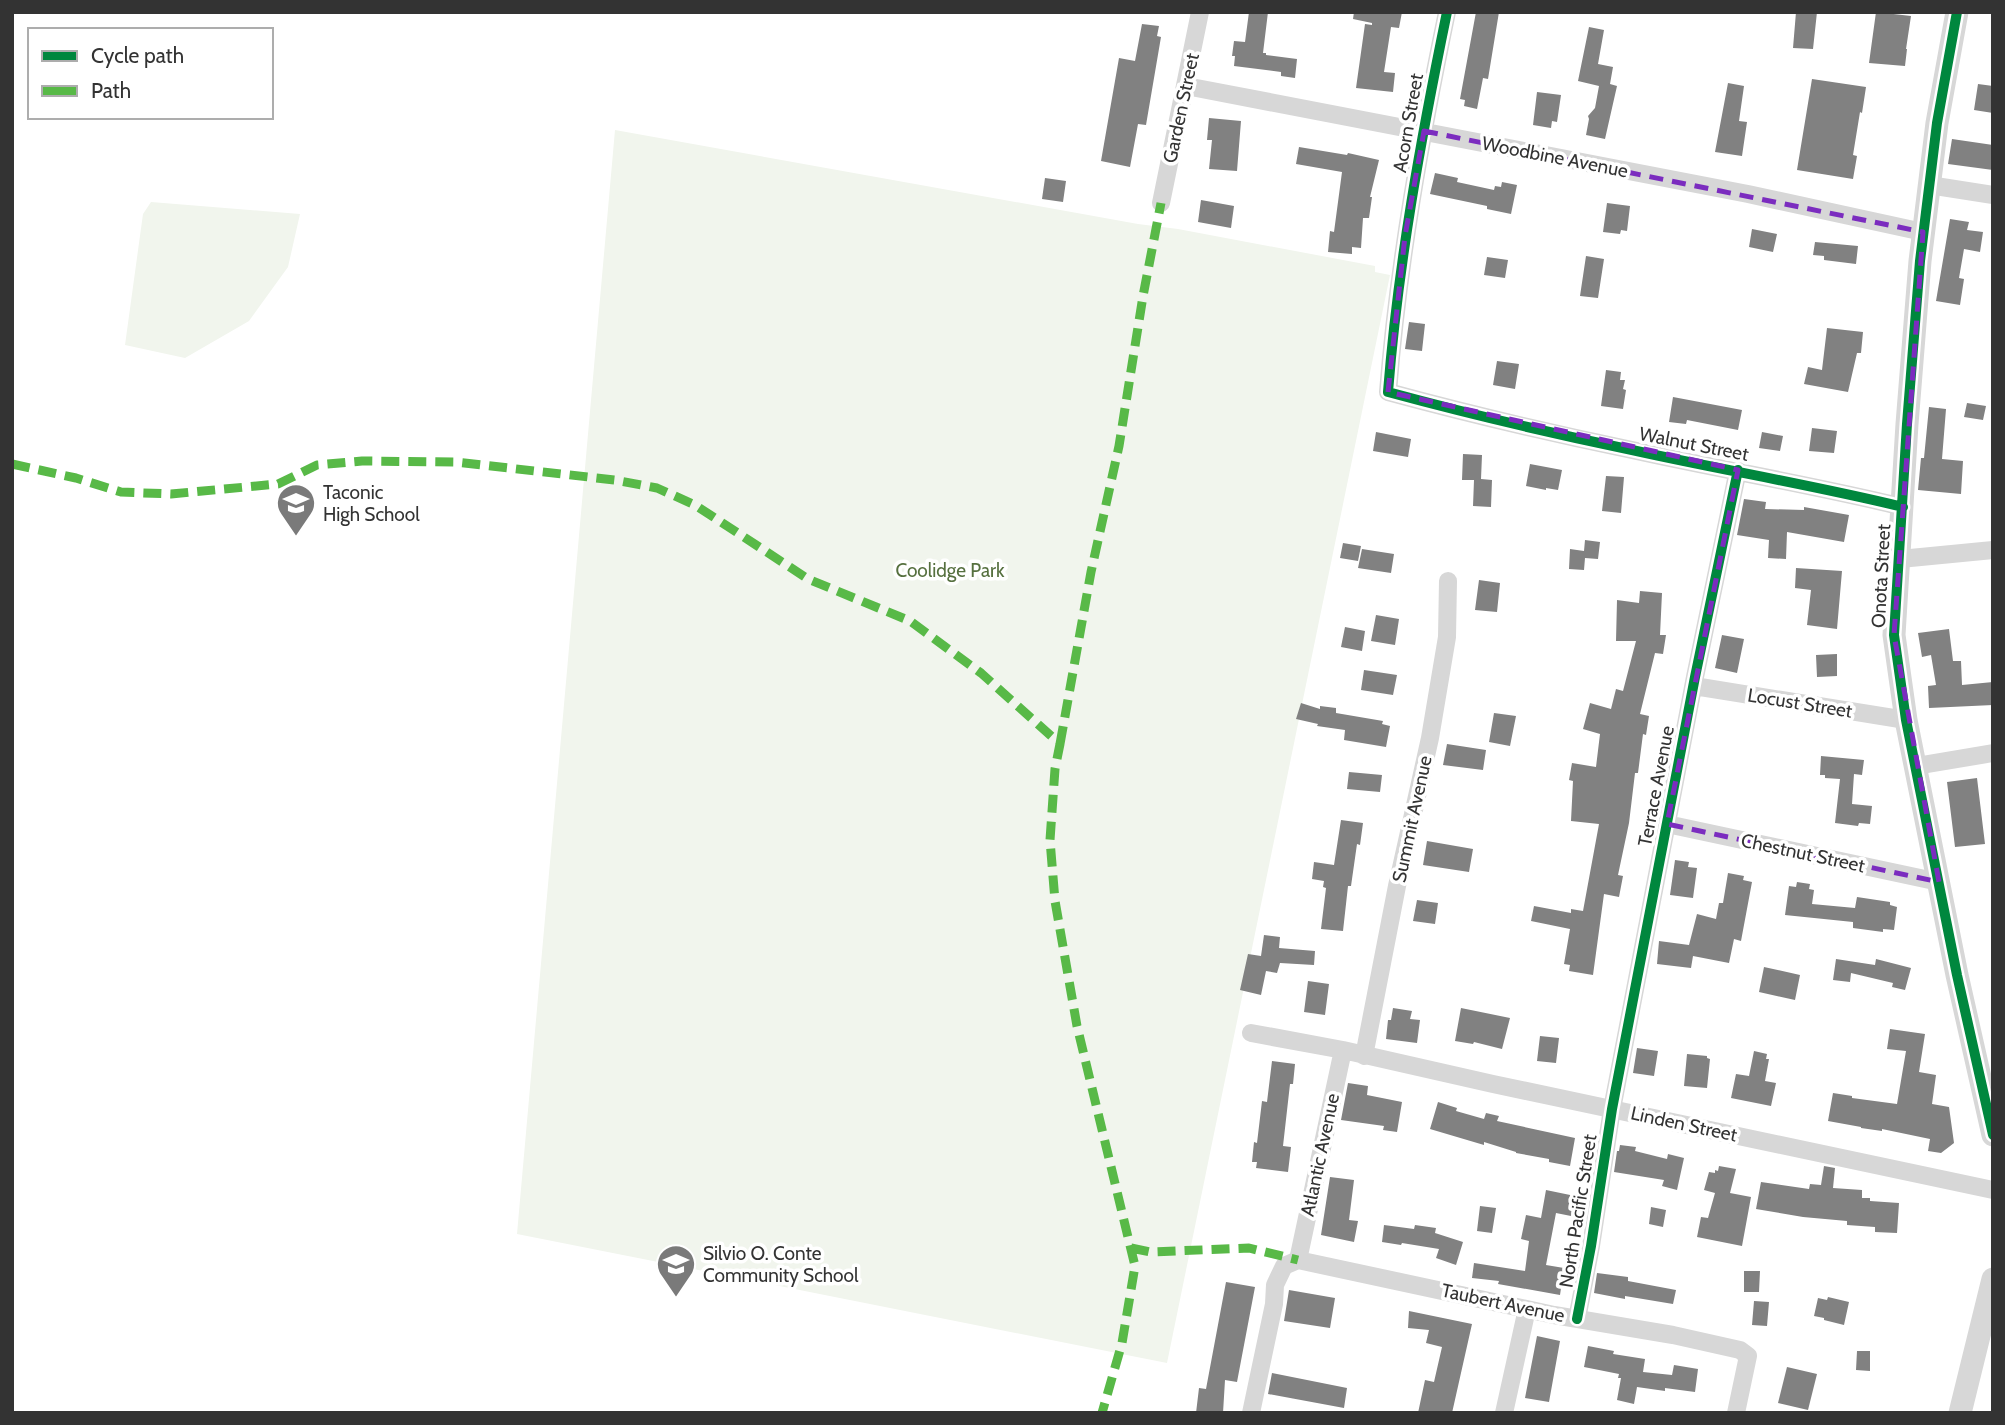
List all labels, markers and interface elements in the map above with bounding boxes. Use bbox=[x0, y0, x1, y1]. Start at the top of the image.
legend bbox=[28, 28, 273, 119]
text: Cycle path bbox=[91, 43, 184, 68]
street label: Garden Street bbox=[1158, 50, 1204, 165]
street label: Acorn Street bbox=[1388, 71, 1428, 174]
text: Path bbox=[91, 78, 131, 103]
street label: Woodbine Avenue bbox=[1480, 132, 1630, 182]
street label: Walnut Street bbox=[1637, 422, 1751, 466]
place label: Taconic High School bbox=[323, 481, 420, 526]
school or university icon: Taconic High School bbox=[275, 482, 317, 537]
street label: Onota Street bbox=[1867, 523, 1895, 629]
park label: Coolidge Park bbox=[895, 559, 1005, 582]
street label: Locust Street bbox=[1746, 683, 1855, 723]
street label: Terrace Avenue bbox=[1633, 724, 1679, 848]
street label: Summit Avenue bbox=[1387, 753, 1437, 885]
street label: Chestnut Street bbox=[1739, 829, 1868, 877]
street label: Atlantic Avenue bbox=[1296, 1091, 1344, 1219]
street label: Linden Street bbox=[1629, 1102, 1740, 1147]
street label: North Pacific Street bbox=[1555, 1132, 1602, 1289]
place label: Silvio O. Conte Community School bbox=[703, 1242, 859, 1287]
school or university icon: Silvio O. Conte Community School bbox=[655, 1243, 697, 1298]
street label: Taubert Avenue bbox=[1439, 1279, 1567, 1327]

